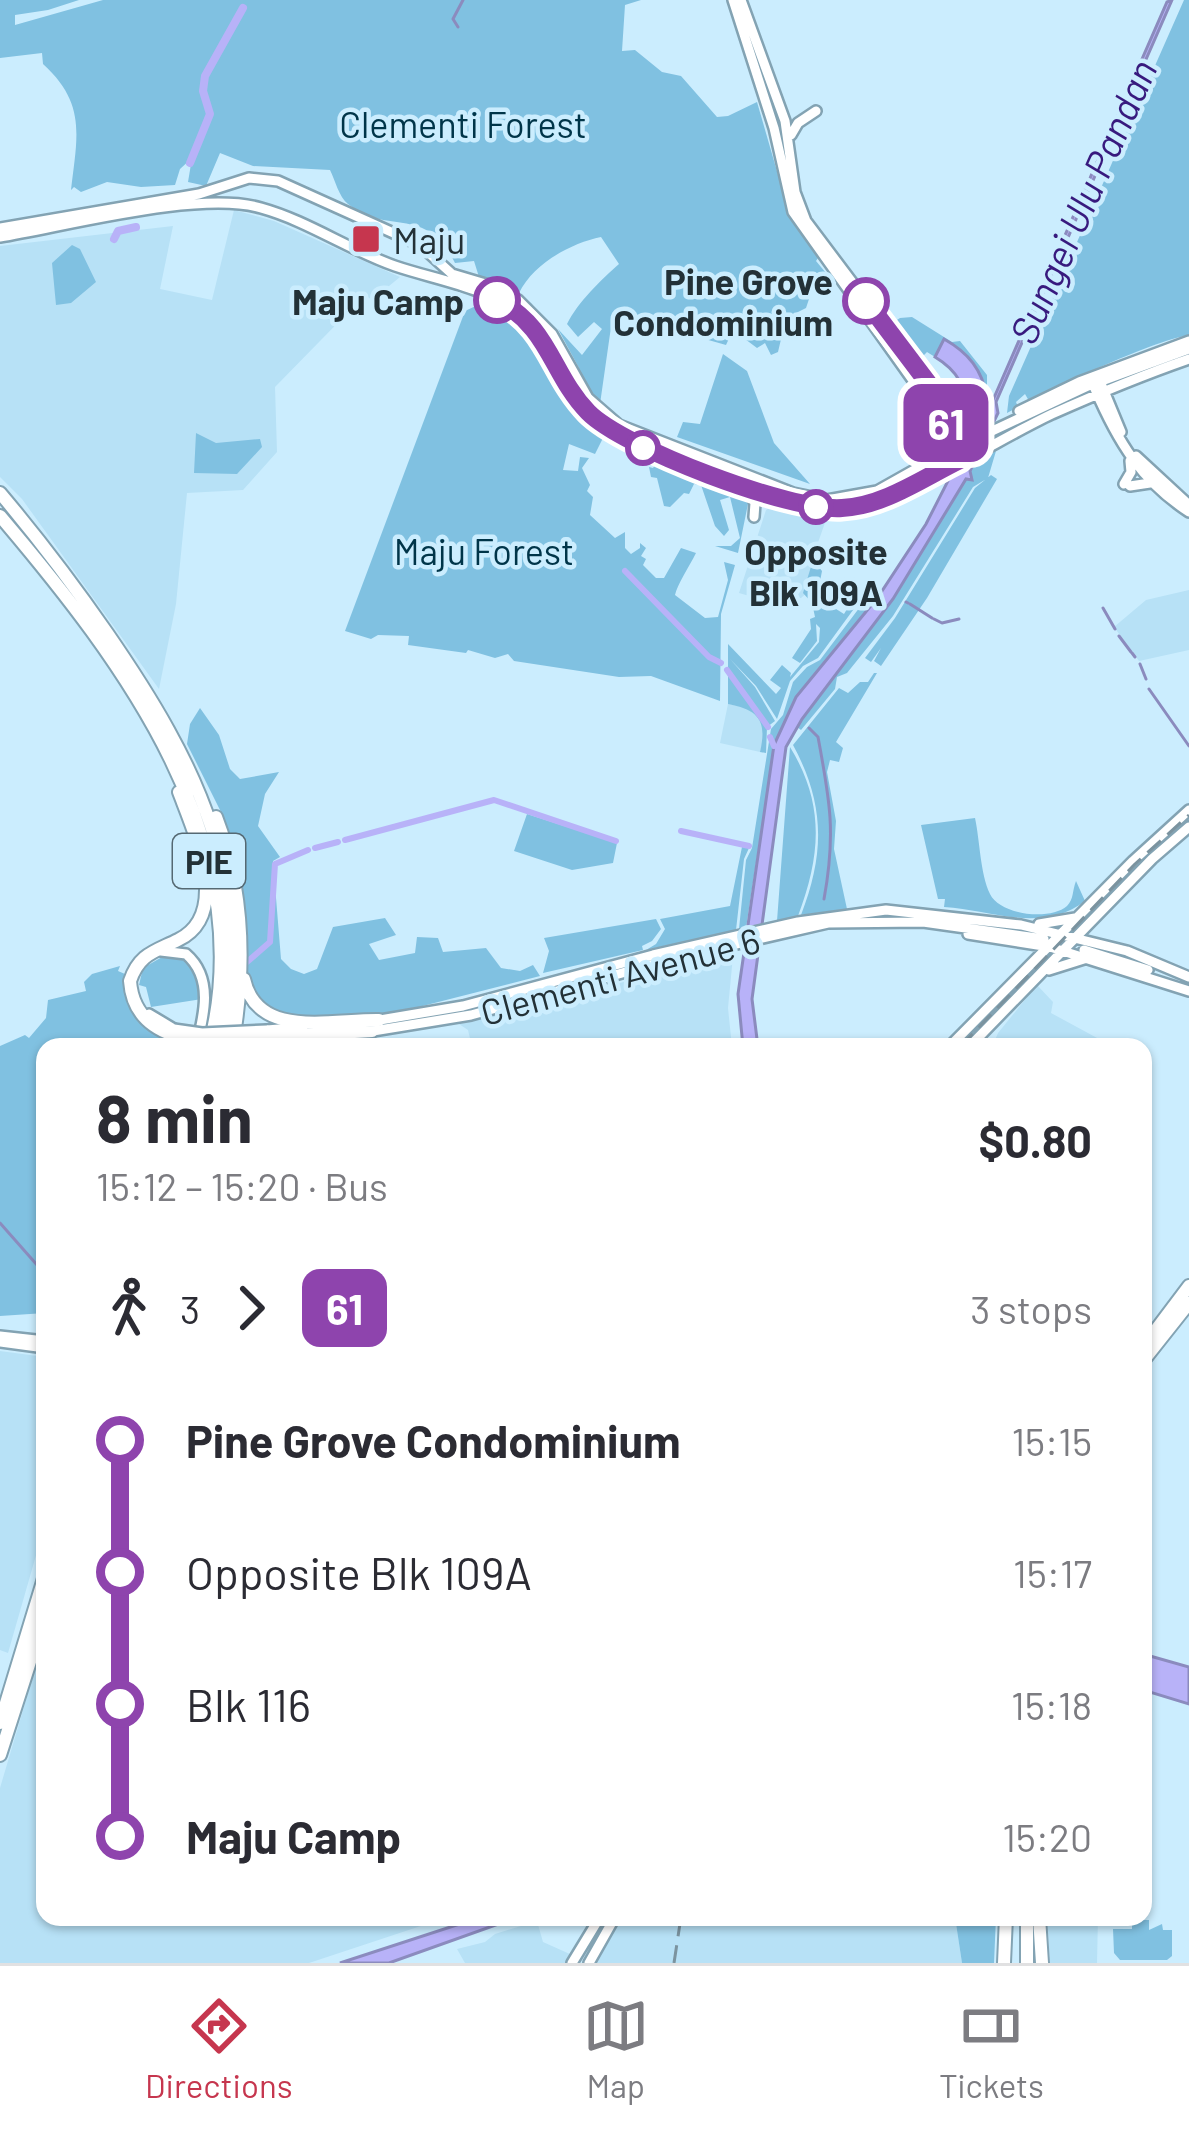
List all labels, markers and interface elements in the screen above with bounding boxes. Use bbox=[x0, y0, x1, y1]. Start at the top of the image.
water label: Sungei Ulu Pandan bbox=[998, 52, 1166, 350]
park label: Clementi Forest bbox=[339, 102, 587, 145]
place label: Maju bbox=[393, 218, 465, 261]
marker: Maju bbox=[350, 223, 382, 255]
place label: Pine Grove Condominium bbox=[613, 259, 833, 343]
marker: Maju Camp bbox=[475, 278, 519, 322]
place label: Maju Camp bbox=[292, 279, 464, 322]
marker: Pine Grove Condominium bbox=[844, 279, 888, 323]
line badge: 61 bbox=[892, 384, 1000, 462]
text: 61 bbox=[927, 398, 965, 448]
unlabelled marker bbox=[627, 432, 659, 464]
marker: Opposite Blk 109A bbox=[800, 491, 832, 523]
park label: Maju Forest bbox=[394, 529, 574, 572]
place label: Opposite Blk 109A bbox=[744, 529, 888, 613]
road number: PIE bbox=[173, 834, 245, 888]
street label: Clementi Avenue 6 bbox=[476, 917, 764, 1033]
text: 8 min bbox=[96, 1077, 253, 1156]
text: $0.80 bbox=[978, 1113, 1092, 1167]
text: 15:12 – 15:20 · Bus bbox=[96, 1162, 388, 1209]
icon: walk bbox=[96, 1275, 162, 1341]
icon: forward bbox=[218, 1275, 284, 1341]
text: 61 bbox=[326, 1283, 363, 1333]
text: 3 bbox=[180, 1285, 200, 1332]
text: 3 stops bbox=[970, 1285, 1092, 1332]
text: Pine Grove Condominium bbox=[186, 1413, 681, 1467]
text: 15:15 bbox=[1011, 1417, 1092, 1464]
text: Opposite Blk 109A bbox=[186, 1545, 532, 1599]
text: 15:17 bbox=[1013, 1549, 1092, 1596]
text: Blk 116 bbox=[186, 1677, 311, 1731]
text: 15:18 bbox=[1011, 1681, 1092, 1728]
text: Maju Camp bbox=[186, 1809, 401, 1863]
text: 15:20 bbox=[1002, 1813, 1092, 1860]
tab: Directions bbox=[145, 1993, 293, 2105]
tab: Map bbox=[583, 1993, 649, 2105]
tab: Tickets bbox=[939, 1993, 1044, 2105]

